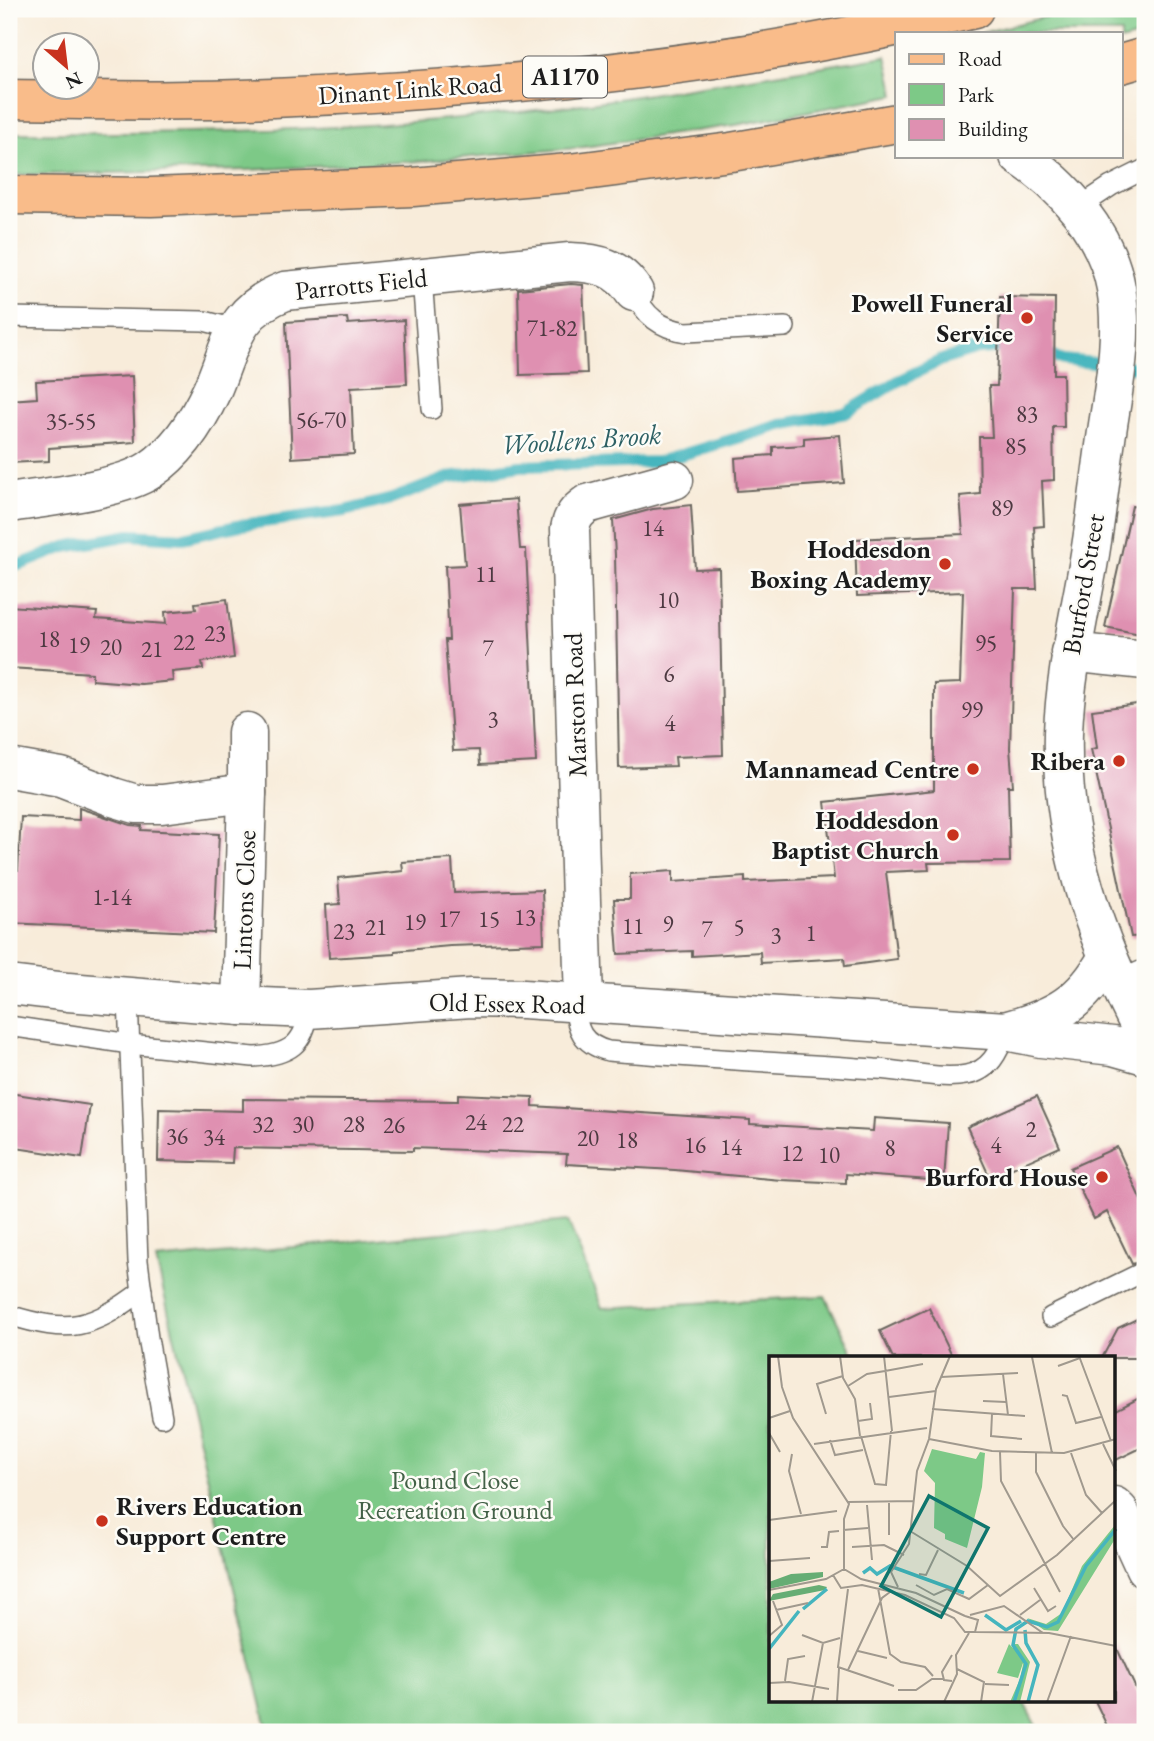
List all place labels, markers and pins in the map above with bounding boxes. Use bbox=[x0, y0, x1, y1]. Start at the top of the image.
place label: Powell Funeral Service bbox=[851, 286, 1013, 350]
marker: Powell Funeral Service bbox=[1019, 310, 1035, 326]
place label: Hoddesdon Boxing Academy bbox=[750, 532, 931, 596]
marker: Hoddesdon Boxing Academy bbox=[937, 556, 953, 572]
place label: Ribera bbox=[1030, 744, 1106, 778]
place label: Mannamead Centre bbox=[745, 752, 959, 786]
marker: Ribera bbox=[1111, 753, 1127, 769]
marker: Mannamead Centre bbox=[965, 761, 981, 777]
place label: Hoddesdon Baptist Church bbox=[772, 803, 939, 867]
marker: Hoddesdon Baptist Church bbox=[945, 827, 961, 843]
place label: Burford House bbox=[925, 1160, 1088, 1194]
marker: Burford House bbox=[1094, 1169, 1110, 1185]
place label: Rivers Education Support Centre bbox=[116, 1489, 303, 1553]
marker: Rivers Education Support Centre bbox=[94, 1513, 110, 1529]

